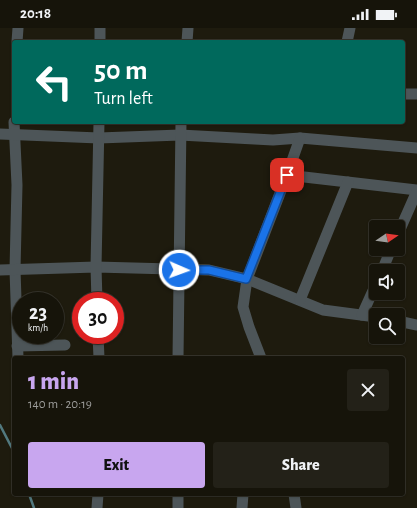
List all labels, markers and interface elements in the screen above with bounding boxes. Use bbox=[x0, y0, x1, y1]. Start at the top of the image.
text: 20:18 bbox=[20, 6, 51, 21]
icon: left bbox=[28, 56, 80, 108]
text: 50 m bbox=[94, 57, 148, 85]
text: Turn left bbox=[94, 90, 153, 108]
pin bbox=[270, 158, 304, 192]
icon: arrive bbox=[276, 164, 298, 186]
north arrow bbox=[369, 220, 405, 256]
map controls bbox=[369, 220, 405, 344]
position arrow bbox=[158, 249, 200, 291]
button: sound bbox=[369, 264, 405, 300]
speed limit sign: 30 bbox=[72, 292, 124, 344]
text: 23 bbox=[29, 303, 47, 323]
button: search bbox=[369, 308, 405, 344]
text: km/h bbox=[28, 323, 48, 333]
button: close bbox=[347, 369, 389, 411]
text: 1 min bbox=[28, 370, 79, 394]
text: 140 m · 20:19 bbox=[28, 398, 92, 411]
button: Exit bbox=[28, 442, 205, 488]
button: Share bbox=[213, 442, 389, 488]

